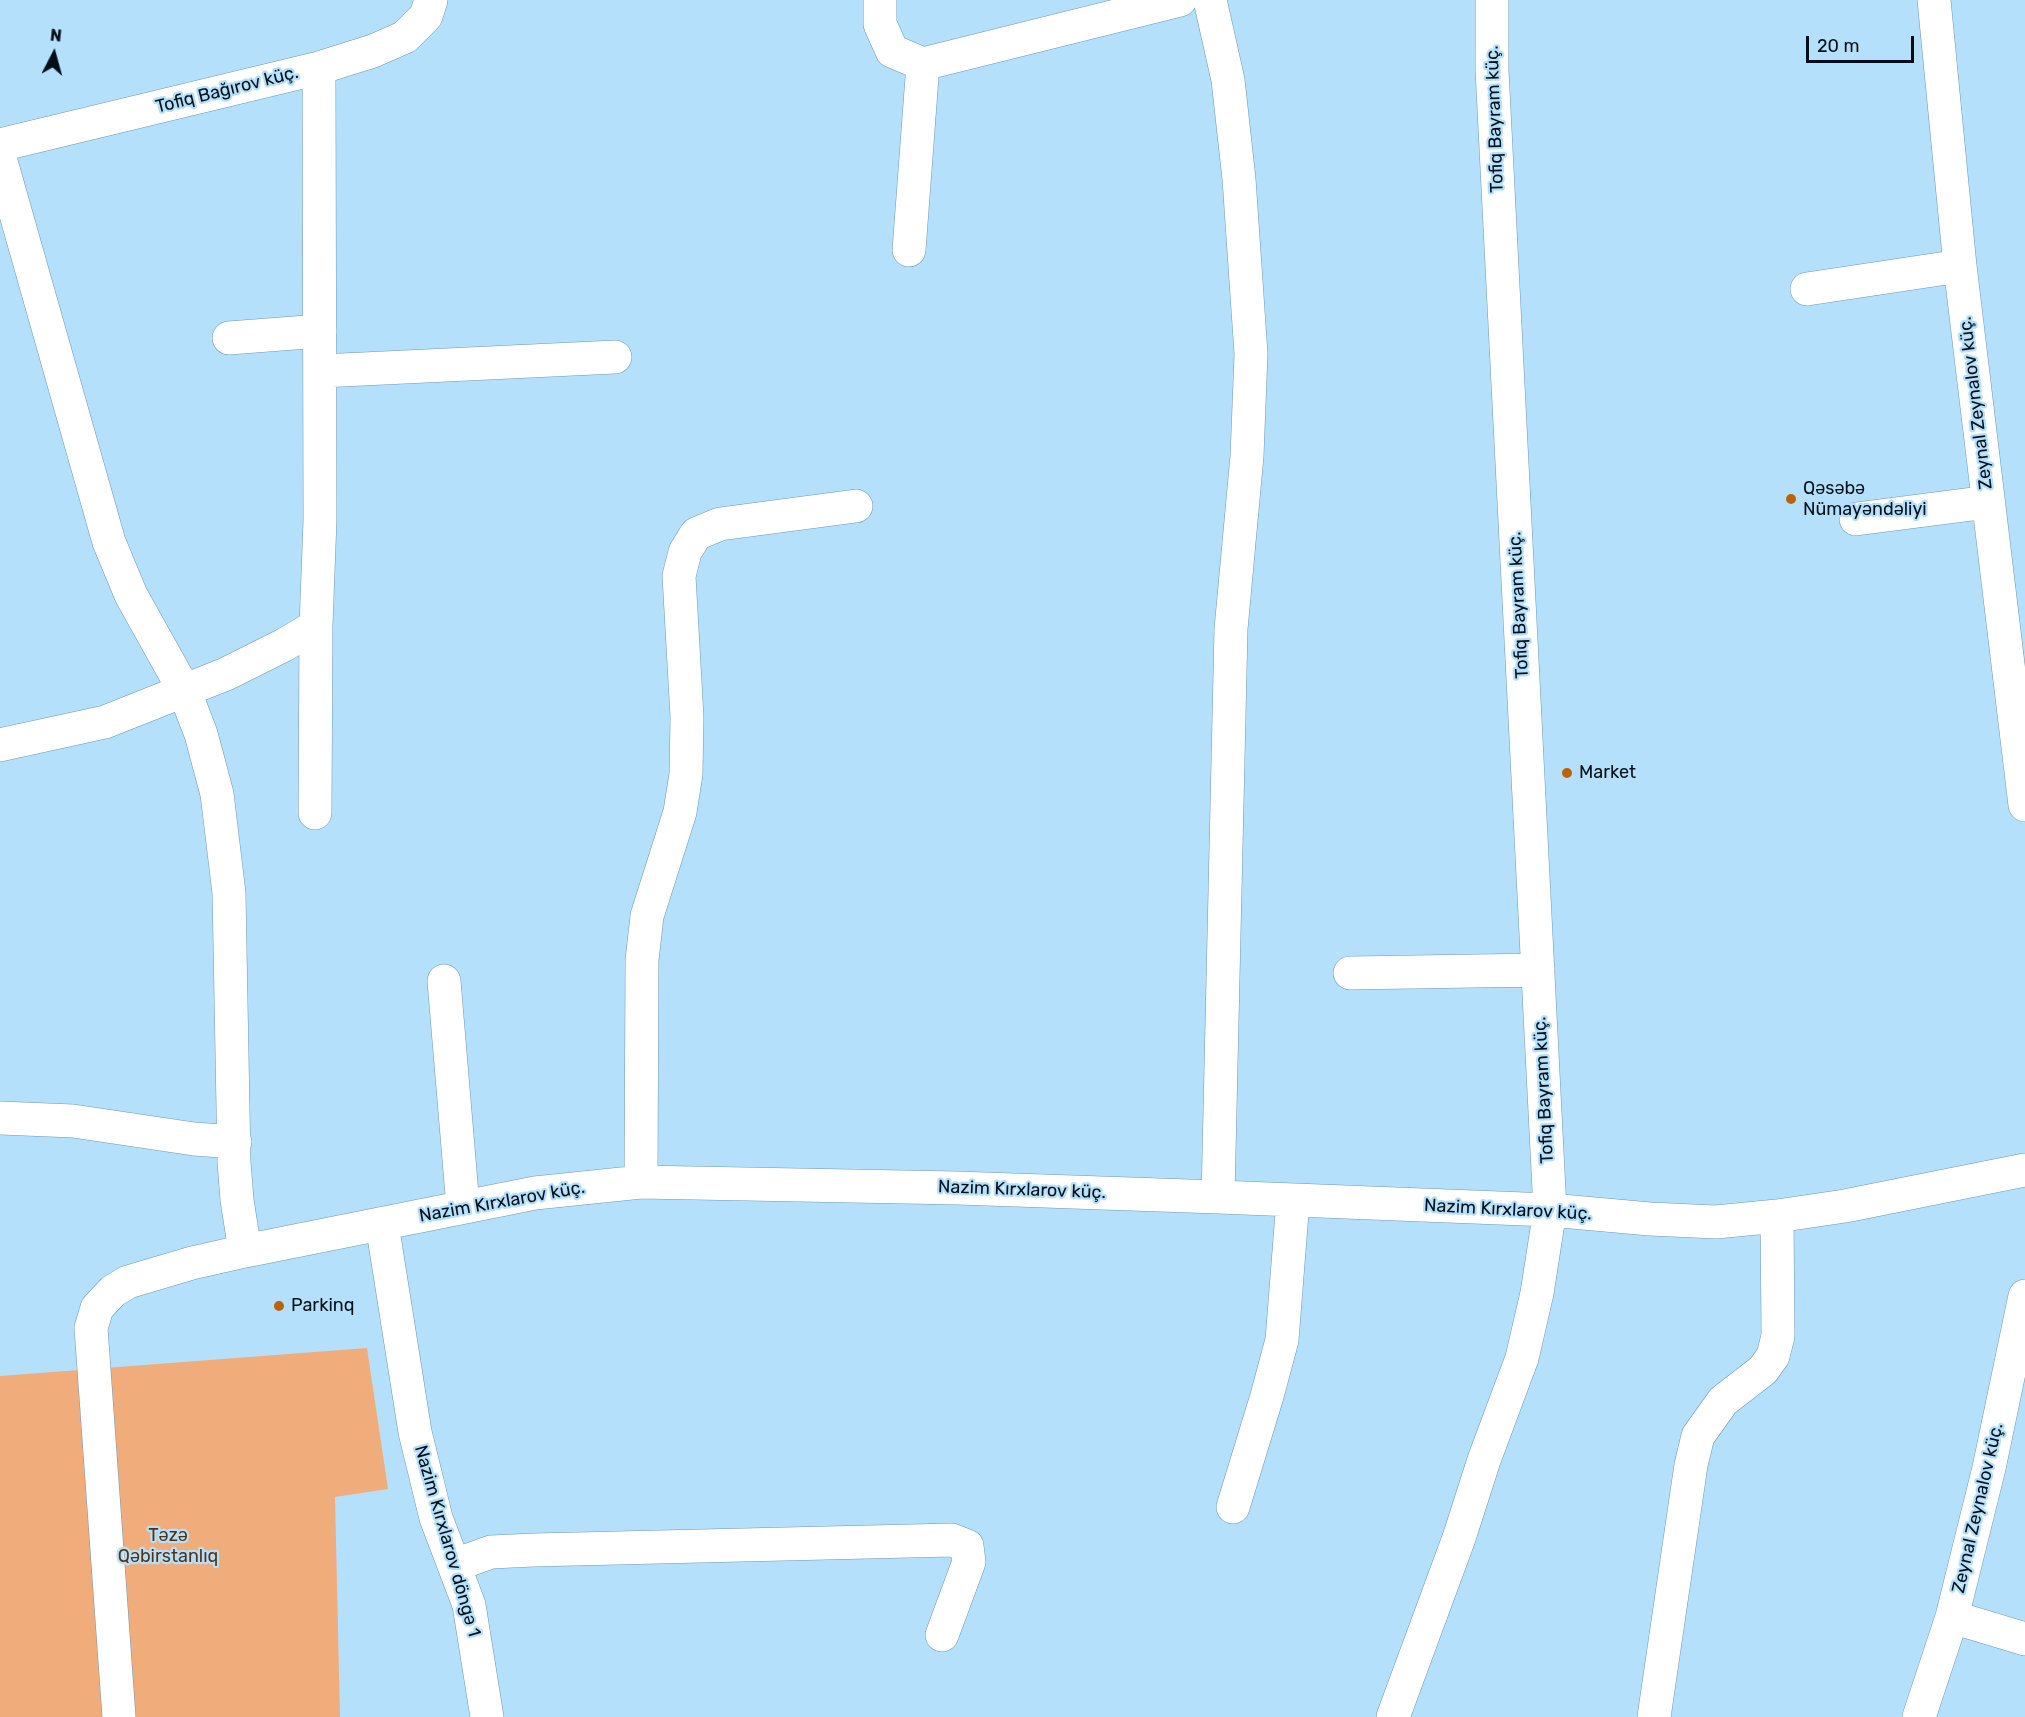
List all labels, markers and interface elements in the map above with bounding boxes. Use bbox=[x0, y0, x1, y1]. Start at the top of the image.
north arrow bbox=[24, 24, 84, 84]
scale bar bbox=[1809, 24, 1917, 62]
text: N bbox=[49, 26, 63, 46]
text: 20 m bbox=[1817, 35, 1859, 57]
street label: Tofiq Bayram küç. bbox=[1482, 45, 1508, 193]
street label: Tofiq Bağırov küç. bbox=[153, 62, 301, 118]
street label: Zeynal Zeynalov küç. bbox=[1955, 315, 1997, 491]
place label: Qəsəbə Nümayəndəliyi bbox=[1803, 478, 1927, 520]
marker: Qəsəbə Nümayəndəliyi bbox=[1784, 492, 1798, 506]
street label: Tofiq Bayram küç. bbox=[1504, 531, 1534, 679]
place label: Market bbox=[1579, 762, 1636, 784]
marker: Market bbox=[1560, 766, 1574, 780]
street label: Tofiq Bayram küç. bbox=[1529, 1016, 1559, 1164]
street label: Nazim Kırxlarov küç. bbox=[938, 1176, 1106, 1204]
street label: Nazim Kırxlarov küç. bbox=[417, 1177, 587, 1227]
street label: Nazim Kırxlarov küç. bbox=[1424, 1195, 1592, 1225]
place label: Parkinq bbox=[291, 1295, 354, 1317]
marker: Parkinq bbox=[272, 1299, 286, 1313]
street label: Zeynal Zeynalov küç. bbox=[1948, 1421, 2008, 1595]
street label: Nazim Kırxlarov döngə 1 bbox=[409, 1443, 485, 1639]
park label: Təzə Qəbirstanlıq bbox=[118, 1525, 218, 1568]

